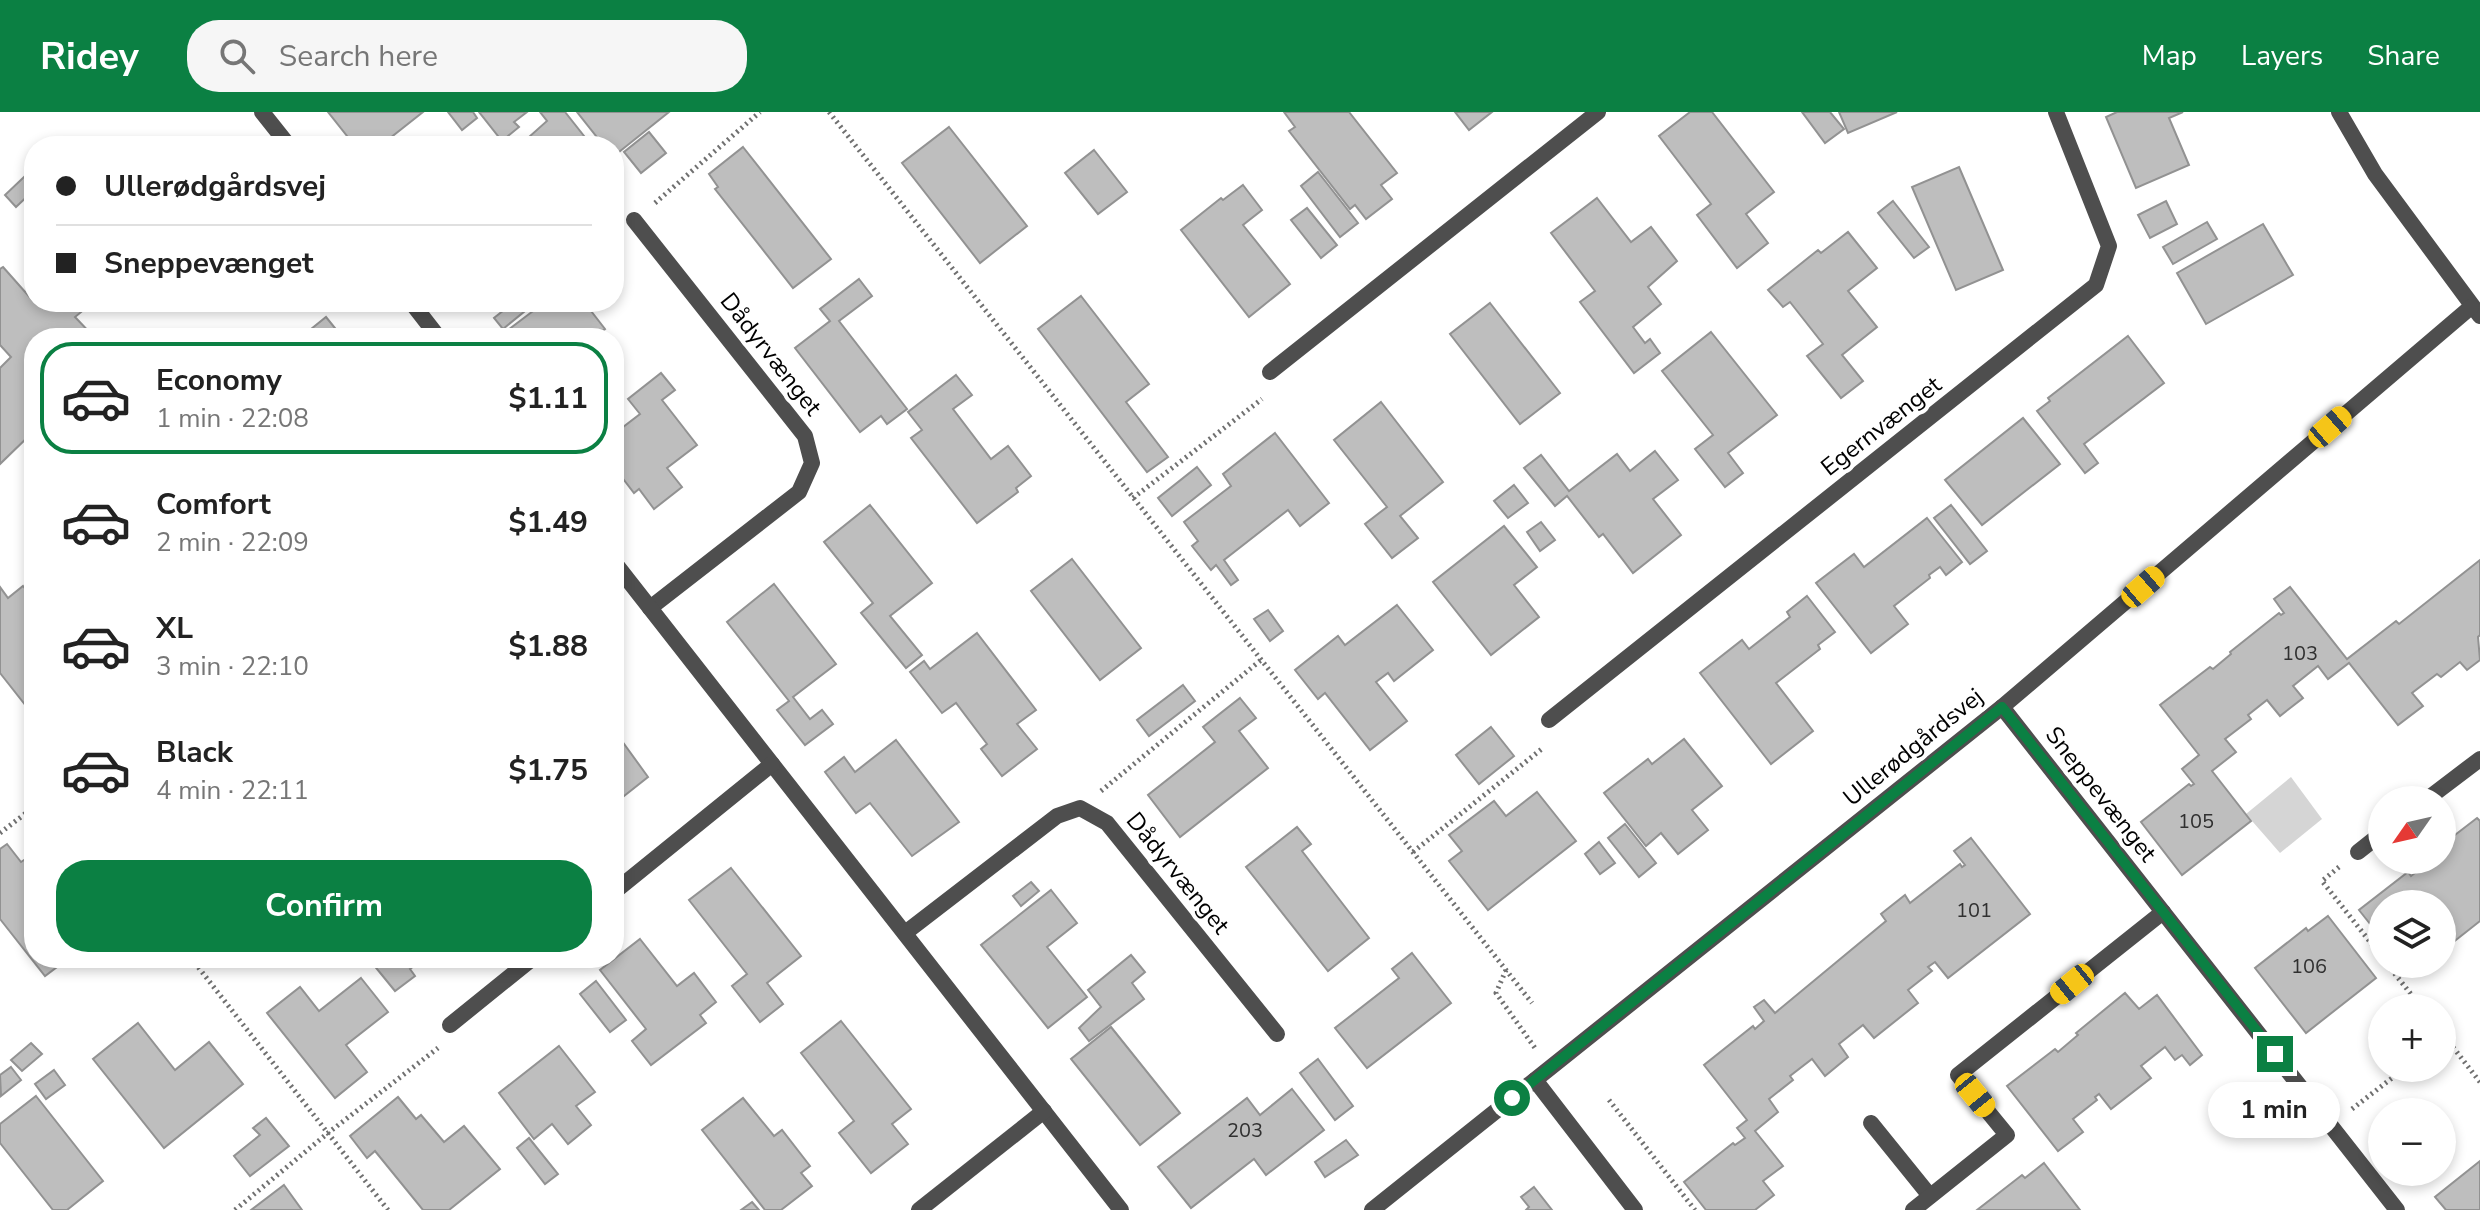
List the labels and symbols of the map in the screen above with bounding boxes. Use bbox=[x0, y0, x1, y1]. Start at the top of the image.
street label: Dådyrvænget bbox=[713, 286, 829, 423]
street label: Egernvænget bbox=[1814, 369, 1948, 483]
car bbox=[2304, 402, 2356, 452]
car bbox=[2117, 562, 2169, 612]
house number: 103 bbox=[2282, 640, 2318, 667]
street label: Ullerødgårdsvej bbox=[1836, 681, 1990, 813]
street label: Sneppevænget bbox=[2038, 720, 2164, 869]
north arrow bbox=[2368, 786, 2456, 874]
street label: Dådyrvænget bbox=[1119, 805, 1237, 941]
house number: 105 bbox=[2178, 808, 2214, 835]
house number: 101 bbox=[1956, 897, 1992, 924]
house number: 106 bbox=[2291, 953, 2327, 980]
car bbox=[2046, 960, 2098, 1008]
route end bbox=[2257, 1036, 2293, 1072]
car bbox=[1951, 1069, 1999, 1121]
route start bbox=[1494, 1080, 1530, 1116]
callout: 1 min bbox=[2209, 1082, 2341, 1138]
house number: 203 bbox=[1227, 1117, 1263, 1144]

